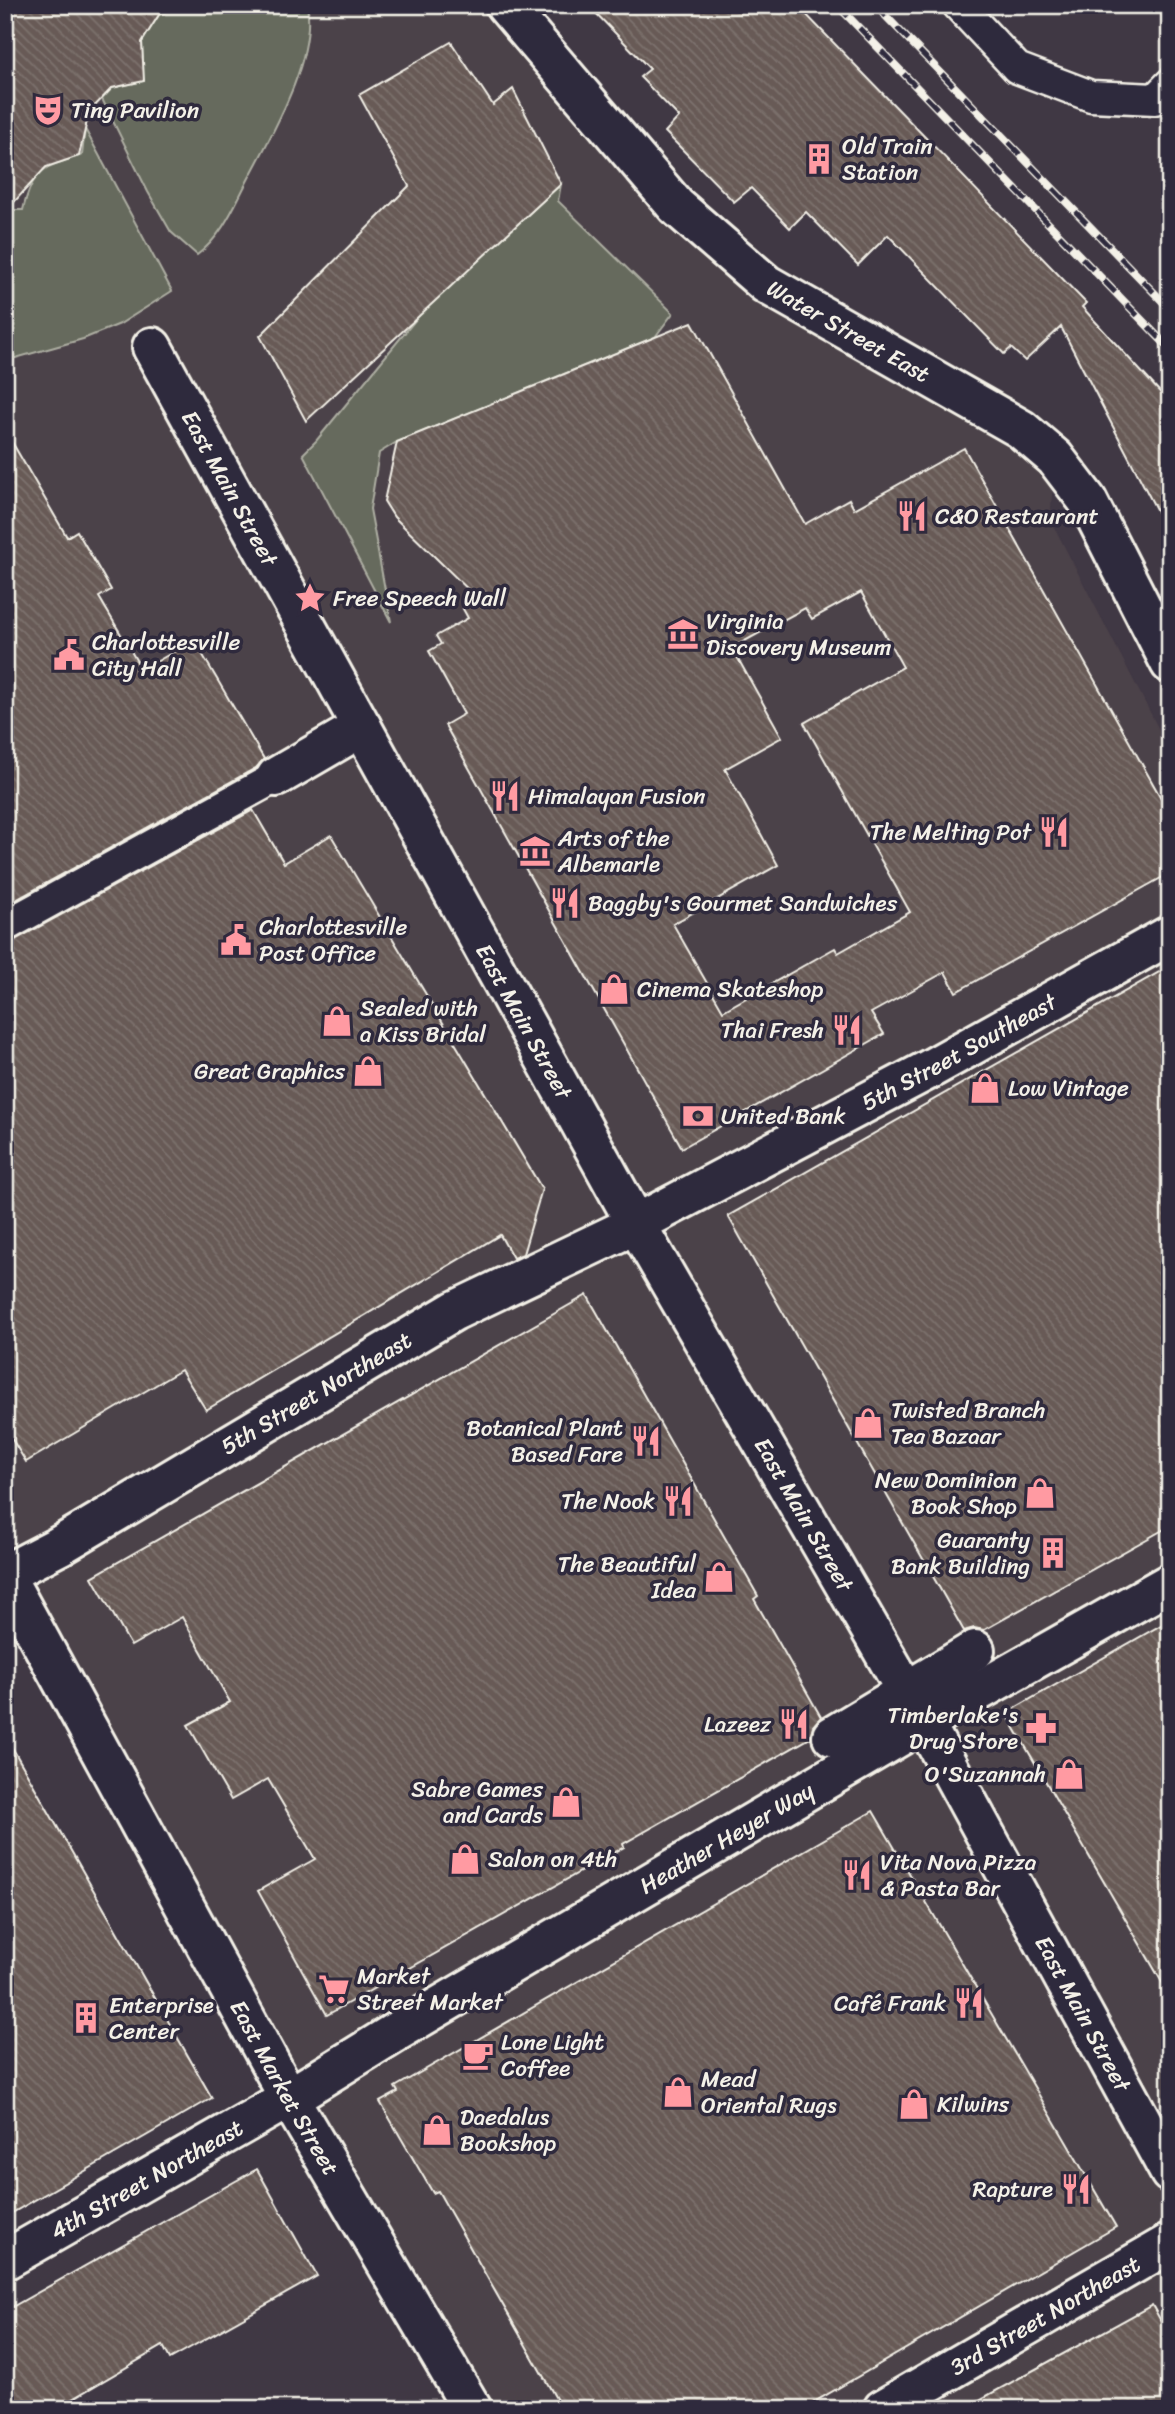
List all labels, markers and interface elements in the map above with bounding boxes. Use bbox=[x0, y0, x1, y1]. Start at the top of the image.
place label: Ting Pavilion bbox=[71, 90, 199, 131]
theatre icon: Ting Pavilion bbox=[31, 93, 65, 127]
place label: Old Train Station bbox=[842, 126, 933, 193]
building icon: Old Train Station bbox=[802, 142, 836, 176]
street label: Water Street East bbox=[759, 268, 938, 394]
street label: East Main Street bbox=[170, 402, 290, 575]
place label: C&O Restaurant bbox=[935, 496, 1099, 537]
restaurant icon: C&O Restaurant bbox=[895, 499, 929, 533]
place label: Free Speech Wall bbox=[333, 578, 506, 619]
place icon: Free Speech Wall bbox=[293, 581, 327, 615]
place label: Virginia Discovery Museum bbox=[706, 601, 892, 668]
museum icon: Virginia Discovery Museum bbox=[666, 617, 700, 651]
place label: Charlottesville City Hall bbox=[92, 622, 240, 689]
public building icon: Charlottesville City Hall bbox=[52, 638, 86, 672]
place label: Himalayan Fusion bbox=[528, 776, 706, 817]
restaurant icon: Himalayan Fusion bbox=[488, 779, 522, 813]
place label: The Melting Pot bbox=[870, 812, 1033, 853]
restaurant icon: The Melting Pot bbox=[1037, 815, 1071, 849]
place label: Arts of the Albemarle bbox=[557, 818, 670, 885]
museum icon: Arts of the Albemarle bbox=[518, 834, 552, 868]
place label: Baggby's Gourmet Sandwiches bbox=[588, 883, 898, 924]
restaurant icon: Baggby's Gourmet Sandwiches bbox=[548, 886, 582, 920]
place label: Charlottesville Post Office bbox=[259, 907, 407, 974]
public building icon: Charlottesville Post Office bbox=[219, 923, 253, 957]
street label: East Main Street bbox=[464, 936, 585, 1108]
place label: Cinema Skateshop bbox=[637, 969, 823, 1010]
shop icon: Cinema Skateshop bbox=[597, 972, 631, 1006]
street label: 5th Street Southeast bbox=[854, 981, 1066, 1122]
place label: Sealed with a Kiss Bridal bbox=[360, 988, 486, 1055]
shop icon: Sealed with a Kiss Bridal bbox=[320, 1004, 354, 1038]
place label: Thai Fresh bbox=[721, 1010, 824, 1051]
restaurant icon: Thai Fresh bbox=[830, 1013, 864, 1047]
place label: Great Graphics bbox=[194, 1051, 345, 1092]
shop icon: Great Graphics bbox=[351, 1054, 385, 1088]
place label: Low Vintage bbox=[1008, 1068, 1129, 1109]
shop icon: Low Vintage bbox=[968, 1071, 1002, 1105]
place label: United Bank bbox=[721, 1096, 846, 1137]
bank icon: United Bank bbox=[681, 1099, 715, 1133]
street label: 5th Street Northeast bbox=[212, 1320, 420, 1466]
place label: Twisted Branch Tea Bazaar bbox=[891, 1390, 1045, 1457]
shop icon: Twisted Branch Tea Bazaar bbox=[851, 1406, 885, 1440]
place label: Botanical Plant Based Fare bbox=[466, 1408, 623, 1475]
restaurant icon: Botanical Plant Based Fare bbox=[629, 1424, 663, 1458]
street label: East Main Street bbox=[743, 1429, 866, 1601]
place label: New Dominion Book Shop bbox=[875, 1460, 1017, 1527]
shop icon: New Dominion Book Shop bbox=[1023, 1476, 1057, 1510]
place label: The Nook bbox=[561, 1481, 655, 1522]
restaurant icon: The Nook bbox=[661, 1484, 695, 1518]
place label: Guaranty Bank Building bbox=[891, 1520, 1030, 1587]
building icon: Guaranty Bank Building bbox=[1036, 1536, 1070, 1570]
place label: The Beautiful Idea bbox=[558, 1544, 696, 1611]
shop icon: The Beautiful Idea bbox=[702, 1560, 736, 1594]
place label: Timberlake's Drug Store bbox=[887, 1695, 1019, 1762]
place label: Lazeez bbox=[704, 1704, 772, 1745]
restaurant icon: Lazeez bbox=[777, 1707, 811, 1741]
pharmacy icon: Timberlake's Drug Store bbox=[1024, 1711, 1058, 1745]
place label: O'Suzannah bbox=[925, 1754, 1046, 1795]
shop icon: O'Suzannah bbox=[1052, 1757, 1086, 1791]
place label: Sabre Games and Cards bbox=[411, 1769, 543, 1836]
street label: Heather Heyer Way bbox=[631, 1770, 822, 1905]
shop icon: Sabre Games and Cards bbox=[549, 1785, 583, 1819]
place label: Salon on 4th bbox=[488, 1839, 617, 1880]
shop icon: Salon on 4th bbox=[448, 1842, 482, 1876]
place label: Vita Nova Pizza & Pasta Bar bbox=[880, 1842, 1037, 1909]
restaurant icon: Vita Nova Pizza & Pasta Bar bbox=[840, 1858, 874, 1892]
street label: East Main Street bbox=[1024, 1928, 1143, 2101]
place label: Market Street Market bbox=[357, 1956, 505, 2023]
supermarket icon: Market Street Market bbox=[317, 1972, 351, 2006]
place label: Café Frank bbox=[834, 1983, 947, 2024]
place label: Enterprise Center bbox=[109, 1985, 214, 2052]
restaurant icon: Café Frank bbox=[952, 1986, 986, 2020]
street label: East Market Street bbox=[219, 1992, 351, 2184]
building icon: Enterprise Center bbox=[69, 2001, 103, 2035]
place label: Lone Light Coffee bbox=[501, 2022, 604, 2089]
cafe icon: Lone Light Coffee bbox=[461, 2038, 495, 2072]
place label: Mead Oriental Rugs bbox=[701, 2059, 837, 2126]
shop icon: Mead Oriental Rugs bbox=[661, 2075, 695, 2109]
place label: Kilwins bbox=[937, 2084, 1010, 2125]
shop icon: Kilwins bbox=[897, 2087, 931, 2121]
place label: Daedalus Bookshop bbox=[460, 2097, 556, 2164]
street label: 4th Street Northeast bbox=[42, 2108, 251, 2251]
shop icon: Daedalus Bookshop bbox=[420, 2113, 454, 2147]
place label: Rapture bbox=[972, 2169, 1053, 2210]
restaurant icon: Rapture bbox=[1059, 2172, 1093, 2206]
street label: 3rd Street Northeast bbox=[942, 2244, 1148, 2387]

